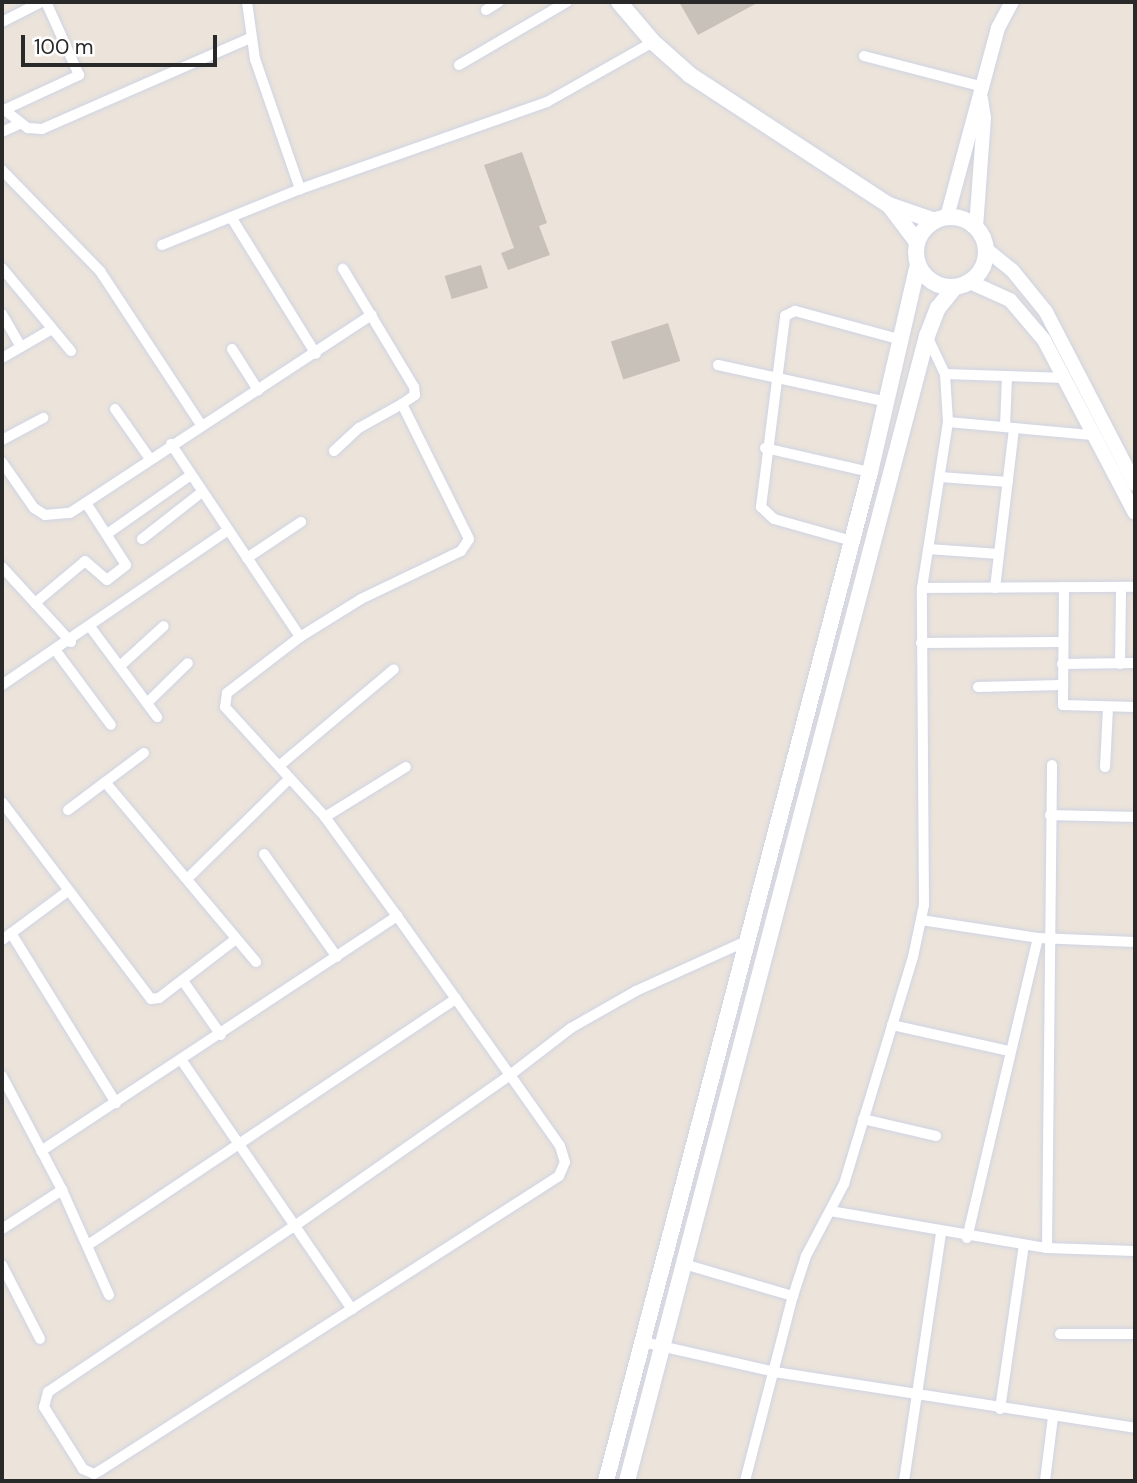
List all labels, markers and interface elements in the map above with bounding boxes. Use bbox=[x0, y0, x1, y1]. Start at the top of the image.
scale bar bbox=[24, 21, 220, 65]
text: 100 m bbox=[34, 33, 94, 61]

